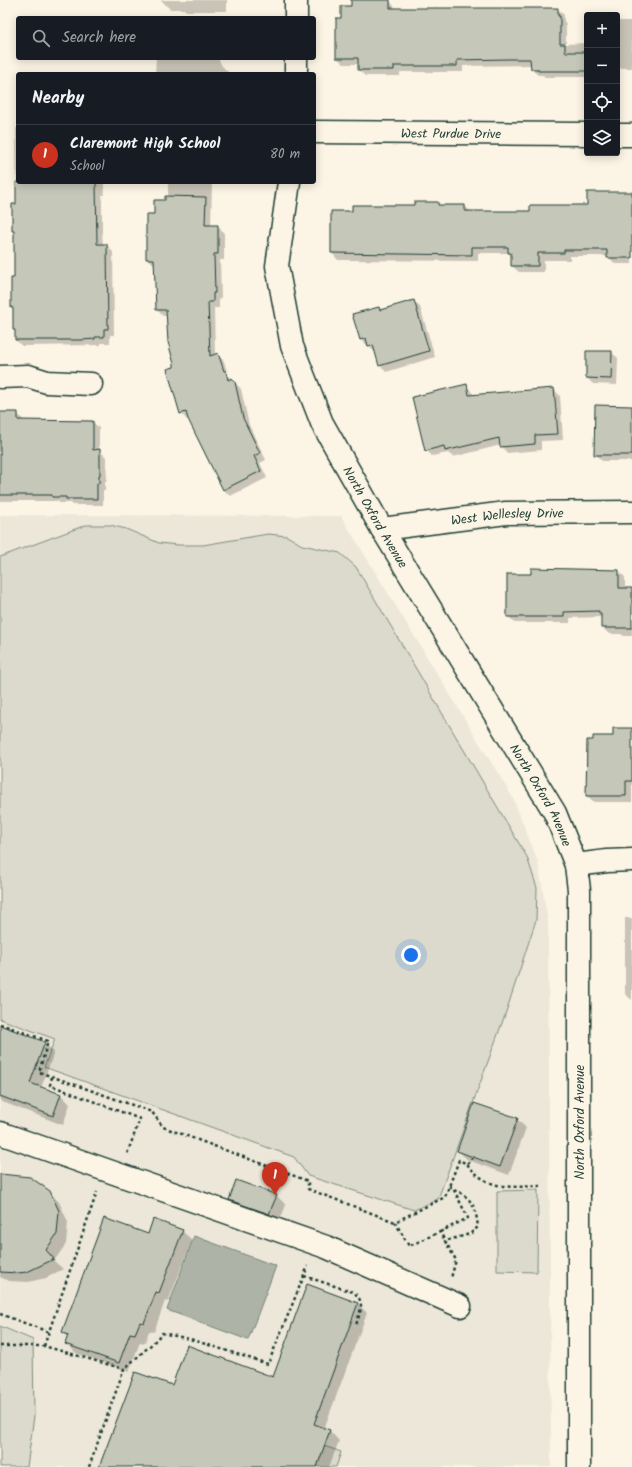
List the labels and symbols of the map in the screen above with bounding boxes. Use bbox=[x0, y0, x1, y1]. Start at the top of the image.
street label: West Purdue Drive bbox=[401, 124, 501, 145]
street label: North Oxford Avenue bbox=[337, 463, 413, 573]
street label: West Wellesley Drive bbox=[450, 504, 564, 532]
street label: North Oxford Avenue bbox=[503, 740, 577, 850]
your location bbox=[401, 945, 421, 965]
street label: North Oxford Avenue bbox=[570, 1064, 591, 1179]
pin: 1 bbox=[262, 1162, 288, 1195]

